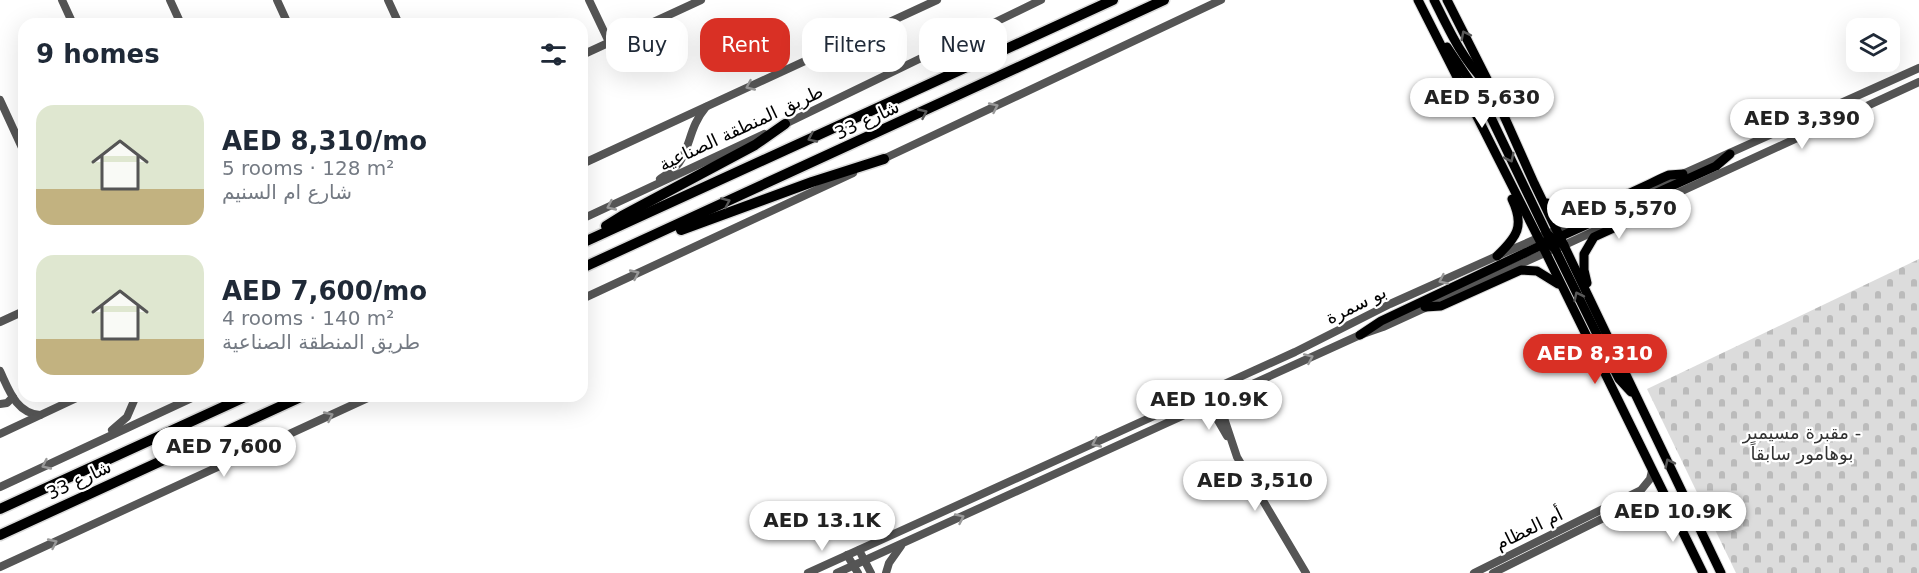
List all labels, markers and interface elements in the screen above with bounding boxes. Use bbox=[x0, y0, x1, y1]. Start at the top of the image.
chip: Buy bbox=[606, 18, 688, 72]
chip: Rent bbox=[700, 18, 790, 72]
chip: Filters bbox=[802, 18, 907, 72]
chip: New bbox=[919, 18, 1007, 72]
map controls bbox=[1846, 18, 1900, 72]
button: layers bbox=[1846, 18, 1900, 72]
one-way arrow bbox=[1461, 31, 1472, 42]
icon: filters bbox=[537, 38, 570, 71]
text: 9 homes bbox=[36, 39, 160, 69]
one-way arrow bbox=[745, 78, 756, 90]
pin: AED 5,630 bbox=[1413, 78, 1551, 129]
street label: طريق المنطقة الصناعية bbox=[656, 80, 826, 176]
text: AED 5,630 bbox=[1424, 85, 1540, 109]
street label: شارع 33 bbox=[831, 96, 903, 144]
pin: AED 3,390 bbox=[1733, 99, 1871, 150]
one-way arrow bbox=[988, 102, 999, 114]
text: AED 3,390 bbox=[1744, 106, 1860, 130]
one-way arrow bbox=[916, 108, 927, 120]
text: AED 8,310/mo bbox=[222, 126, 427, 156]
icon: home bbox=[84, 129, 156, 201]
one-way arrow bbox=[807, 130, 818, 142]
one-way arrow bbox=[1503, 151, 1515, 162]
text: 5 rooms · 128 m² bbox=[222, 156, 394, 180]
text: شارع ام السنيم bbox=[222, 180, 352, 204]
pin: AED 5,570 bbox=[1550, 189, 1688, 240]
text: AED 5,570 bbox=[1561, 196, 1677, 220]
one-way arrow bbox=[606, 198, 617, 210]
one-way arrow bbox=[720, 198, 731, 210]
one-way arrow bbox=[629, 270, 640, 282]
one-way arrow bbox=[1439, 273, 1450, 285]
text: AED 7,600/mo bbox=[222, 276, 427, 306]
icon: home bbox=[84, 279, 156, 351]
street label: بو سمرة bbox=[1322, 281, 1390, 329]
one-way arrow bbox=[1574, 291, 1586, 302]
text: 4 rooms · 140 m² bbox=[222, 306, 394, 330]
text: طريق المنطقة الصناعية bbox=[222, 330, 420, 354]
pin: AED 8,310 bbox=[1526, 334, 1664, 385]
text: AED 8,310 bbox=[1537, 341, 1653, 365]
one-way arrow bbox=[1302, 353, 1313, 365]
pin: AED 10.9K bbox=[1140, 380, 1278, 431]
text: AED 10.9K bbox=[1150, 387, 1268, 411]
one-way arrow bbox=[323, 411, 334, 423]
park label: مقبرة مسيمير - بوهامور سابقاً bbox=[1742, 422, 1861, 465]
pin: AED 7,600 bbox=[155, 427, 293, 478]
text: AED 7,600 bbox=[166, 434, 282, 458]
one-way arrow bbox=[1091, 436, 1102, 448]
street label: شارع 33 bbox=[43, 456, 115, 504]
one-way arrow bbox=[42, 458, 53, 470]
one-way arrow bbox=[1665, 459, 1676, 470]
pin: AED 3,510 bbox=[1186, 461, 1324, 512]
text: AED 3,510 bbox=[1197, 468, 1313, 492]
pin: AED 10.9K bbox=[1604, 492, 1742, 543]
text: AED 10.9K bbox=[1614, 499, 1732, 523]
pin: AED 13.1K bbox=[753, 501, 891, 552]
street label: أم العظام bbox=[1491, 502, 1566, 554]
text: AED 13.1K bbox=[763, 508, 881, 532]
one-way arrow bbox=[953, 513, 964, 525]
one-way arrow bbox=[47, 538, 58, 550]

